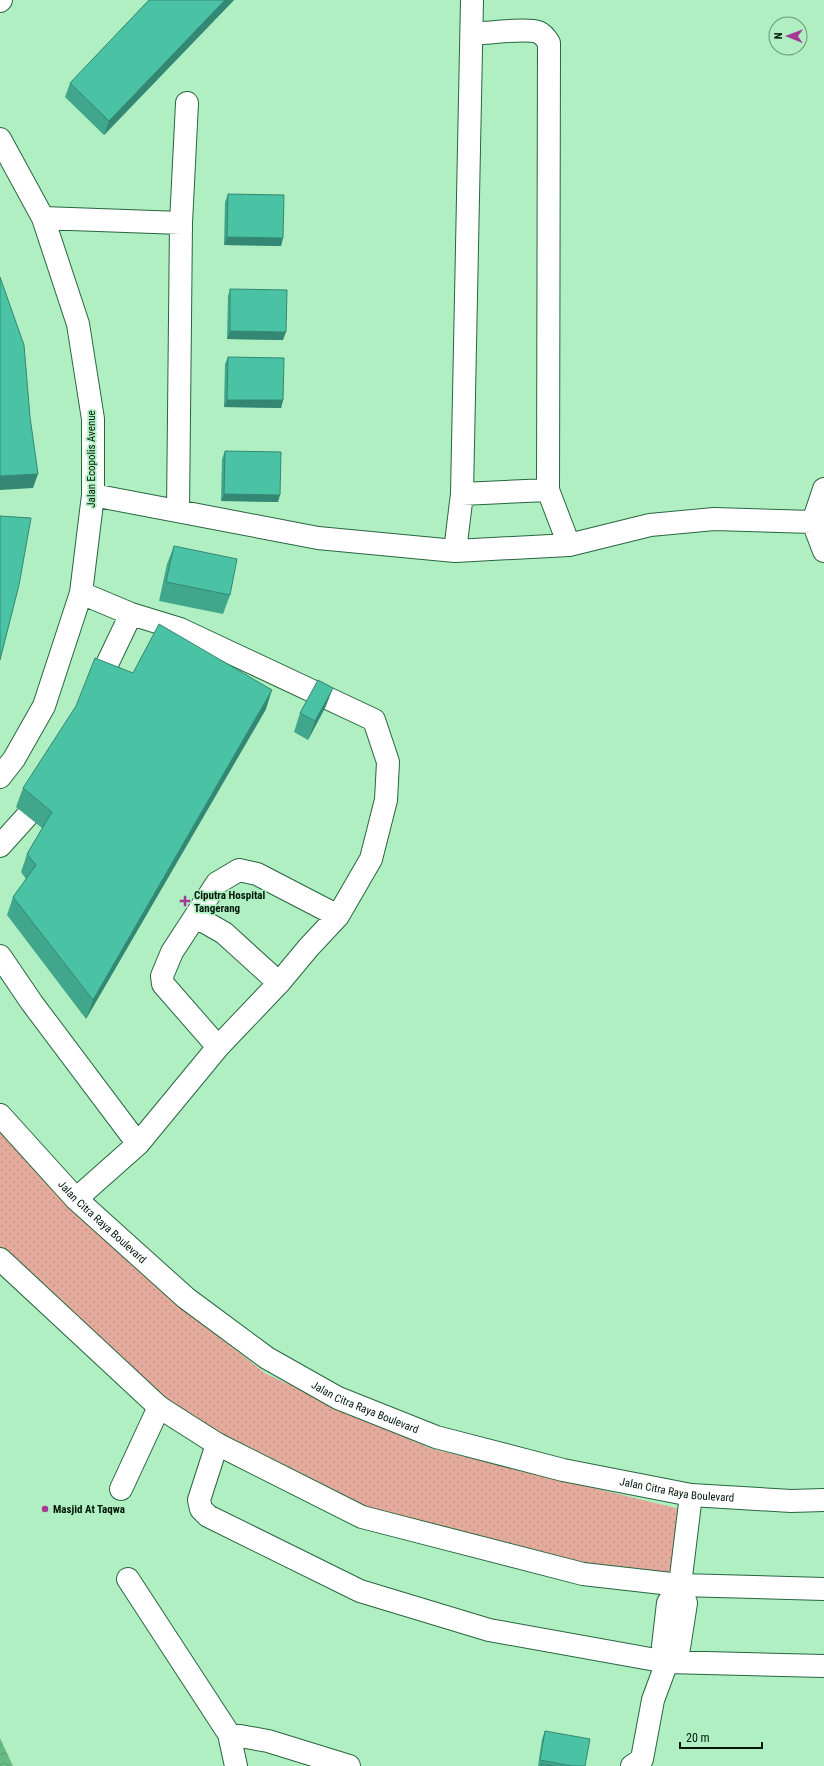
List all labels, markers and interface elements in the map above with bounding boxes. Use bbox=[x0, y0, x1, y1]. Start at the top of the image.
north arrow bbox=[768, 16, 808, 56]
text: N bbox=[772, 32, 785, 39]
street label: Jalan Ecopolis Avenue bbox=[85, 410, 98, 508]
place label: Ciputra Hospital Tangerang bbox=[194, 889, 265, 915]
marker: Ciputra Hospital Tangerang bbox=[179, 895, 191, 907]
street label: Jalan Citra Raya Boulevard bbox=[56, 1177, 149, 1266]
street label: Jalan Citra Raya Boulevard bbox=[309, 1378, 421, 1436]
street label: Jalan Citra Raya Boulevard bbox=[619, 1475, 735, 1504]
place label: Masjid At Taqwa bbox=[53, 1503, 125, 1516]
marker: Masjid At Taqwa bbox=[40, 1504, 50, 1514]
scale bar bbox=[680, 1724, 762, 1750]
text: 20 m bbox=[686, 1731, 710, 1745]

